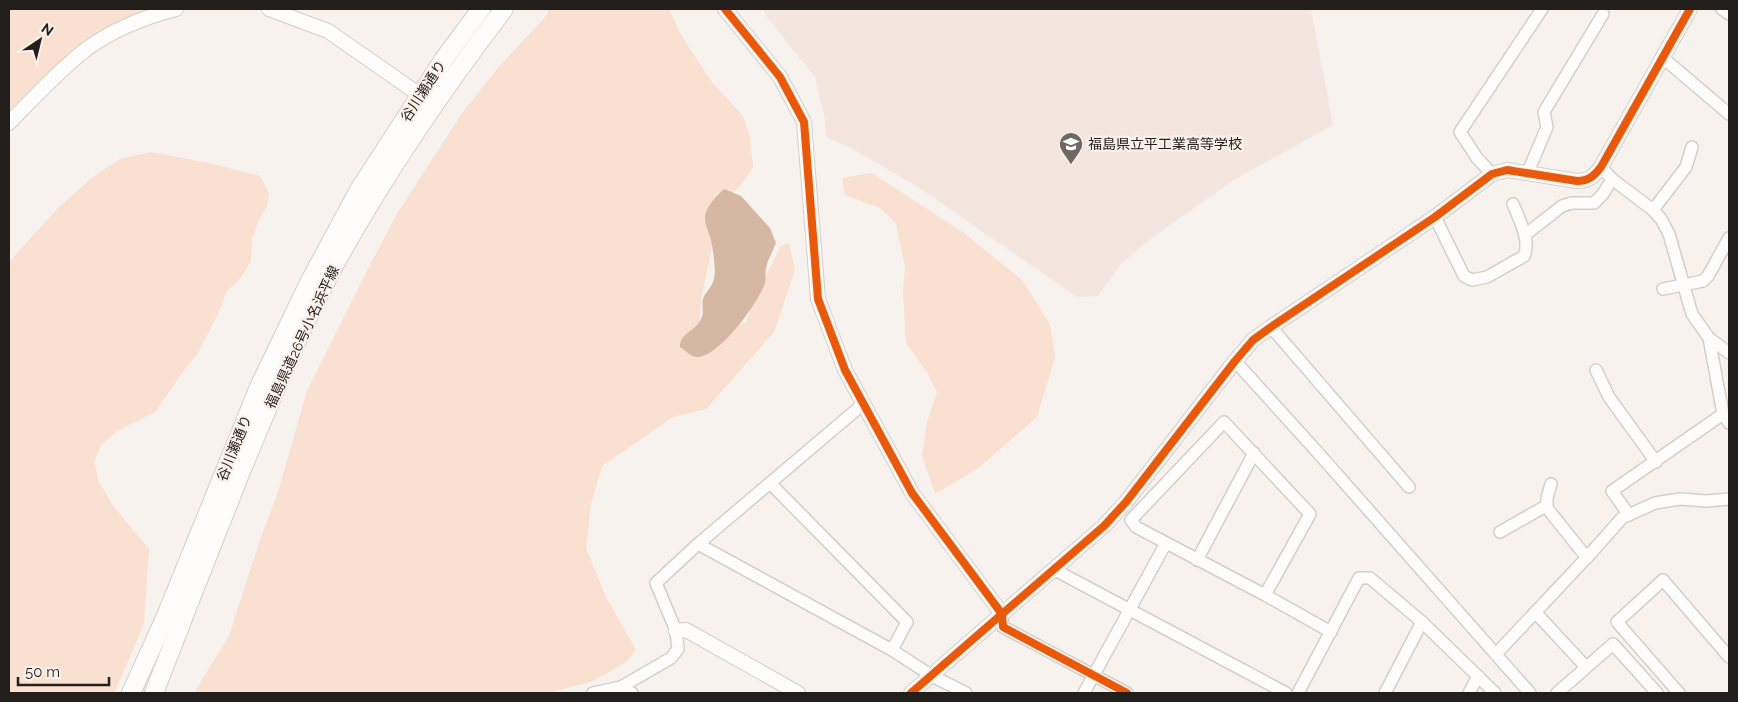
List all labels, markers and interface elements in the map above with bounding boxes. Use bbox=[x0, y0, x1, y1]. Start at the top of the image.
north arrow bbox=[15, 15, 65, 65]
text: N bbox=[38, 20, 56, 39]
street label: 谷川瀬通り bbox=[397, 57, 449, 125]
school or university icon: 福島県立平工業高等学校 bbox=[1058, 131, 1084, 165]
place label: 福島県立平工業高等学校 bbox=[1088, 136, 1242, 152]
street label: 福島県道26号小名浜平線 bbox=[262, 263, 342, 411]
street label: 谷川瀬通り bbox=[213, 413, 255, 483]
scale bar bbox=[18, 654, 109, 686]
text: 50 m bbox=[25, 663, 60, 681]

